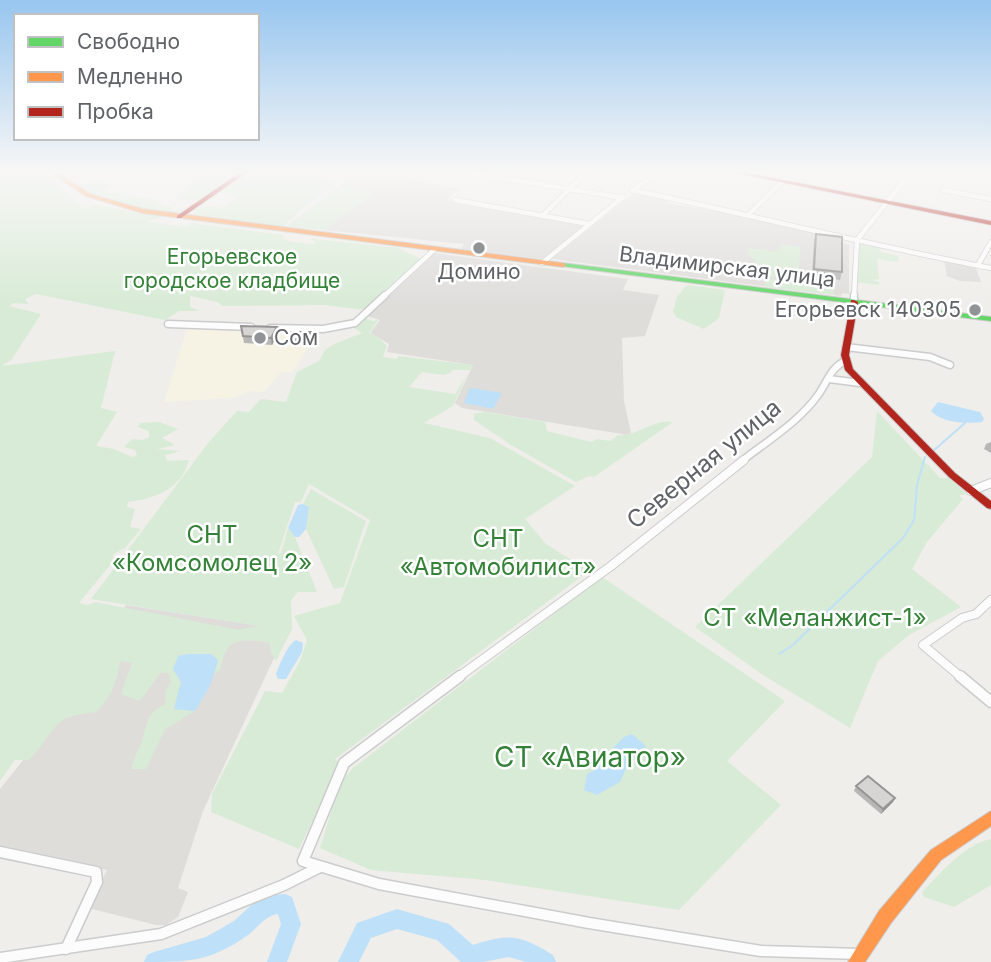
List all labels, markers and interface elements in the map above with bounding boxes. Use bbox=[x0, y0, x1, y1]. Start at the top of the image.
legend bbox=[14, 14, 259, 140]
text: Свободно bbox=[77, 29, 180, 54]
text: Медленно bbox=[77, 64, 183, 89]
text: Пробка bbox=[77, 99, 154, 124]
marker: Домино bbox=[471, 240, 487, 256]
street label: Владимирская улица bbox=[618, 241, 836, 292]
park label: Егорьевское городское кладбище bbox=[124, 244, 340, 293]
place label: Домино bbox=[437, 259, 521, 284]
place label: Егорьевск 140305 bbox=[775, 297, 961, 322]
marker: Егорьевск 140305 bbox=[967, 302, 983, 318]
place label: Сом bbox=[274, 325, 318, 350]
marker: Сом bbox=[252, 330, 268, 346]
street label: Северная улица bbox=[621, 393, 787, 535]
park label: СНТ «Комсомолец 2» bbox=[112, 520, 312, 577]
park label: СНТ «Автомобилист» bbox=[400, 524, 596, 581]
park label: СТ «Меланжист-1» bbox=[703, 603, 927, 632]
park label: СТ «Авиатор» bbox=[494, 740, 686, 774]

